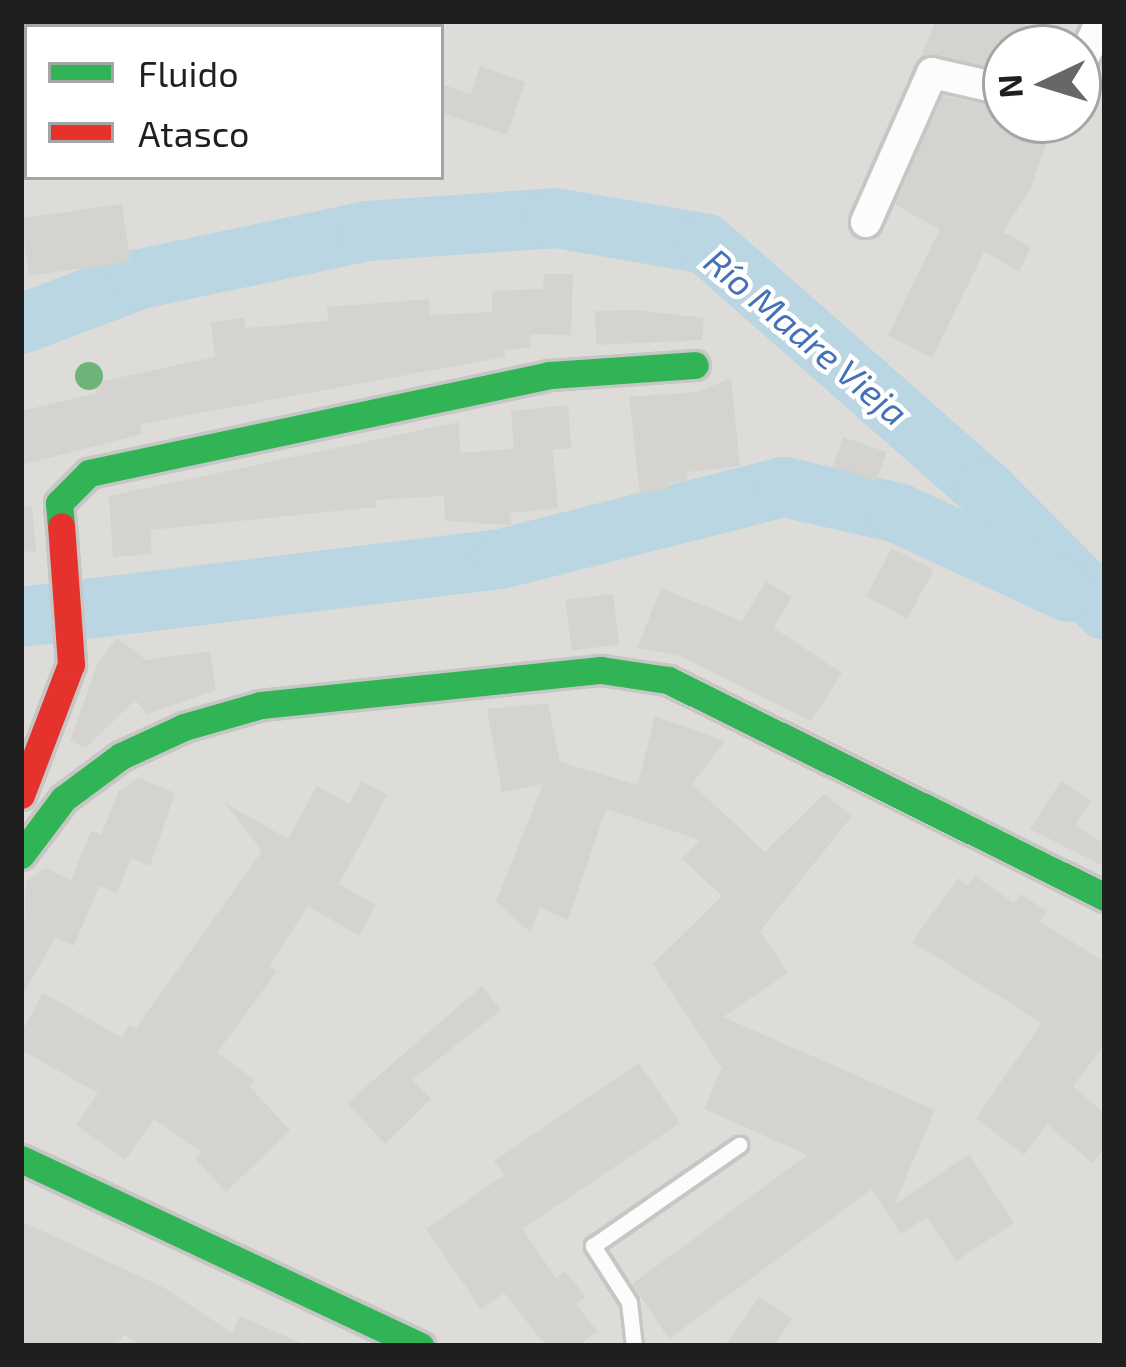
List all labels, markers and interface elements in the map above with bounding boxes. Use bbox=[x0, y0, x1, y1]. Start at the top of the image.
legend bbox=[24, 24, 444, 180]
north arrow bbox=[982, 24, 1102, 144]
text: Fluido bbox=[138, 51, 239, 94]
text: N bbox=[988, 73, 1030, 100]
text: Atasco bbox=[138, 111, 250, 154]
water label: Río Madre Vieja bbox=[696, 238, 918, 434]

